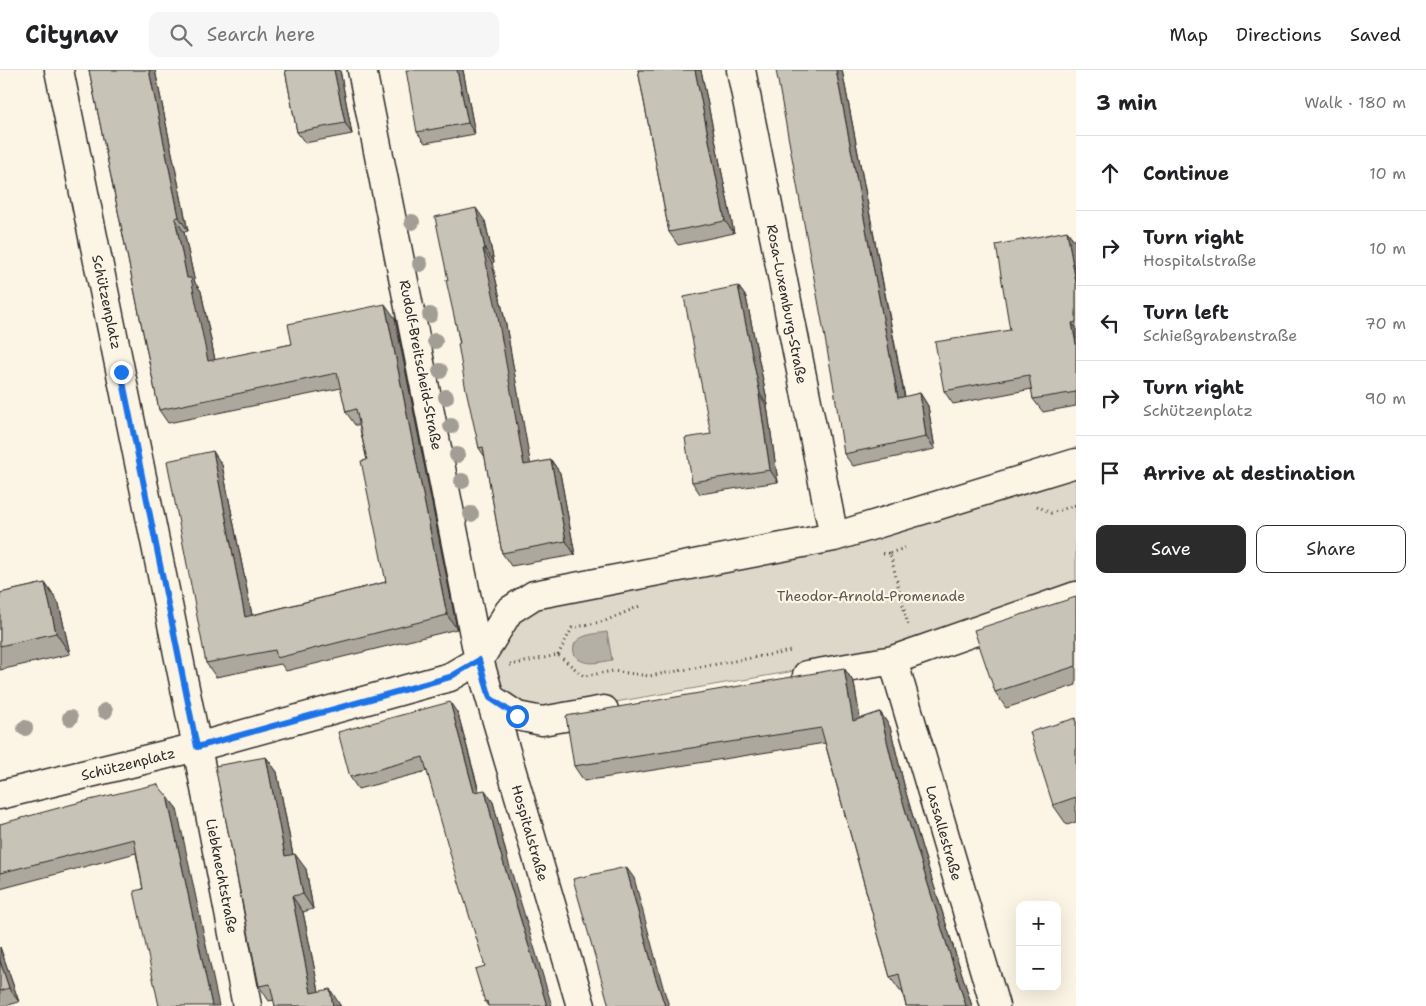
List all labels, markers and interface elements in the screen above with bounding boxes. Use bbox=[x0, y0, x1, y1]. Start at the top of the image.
search box bbox=[149, 12, 499, 57]
text: Citynav bbox=[25, 19, 119, 51]
icon: search bbox=[167, 21, 195, 49]
text: Search here bbox=[207, 22, 315, 47]
text: Map bbox=[1170, 23, 1208, 47]
text: Directions bbox=[1236, 23, 1322, 47]
text: Saved bbox=[1350, 23, 1401, 47]
text: 3 min bbox=[1096, 89, 1157, 117]
text: Walk · 180 m bbox=[1304, 92, 1406, 113]
icon: ahead bbox=[1096, 159, 1124, 187]
text: Continue bbox=[1143, 161, 1229, 186]
text: 10 m bbox=[1369, 163, 1406, 184]
street label: Rosa-Luxemburg-Straße bbox=[763, 223, 811, 385]
text: Turn right bbox=[1143, 225, 1244, 250]
icon: right bbox=[1096, 234, 1124, 262]
text: 10 m bbox=[1369, 238, 1406, 259]
text: Hospitalstraße bbox=[1143, 250, 1257, 271]
street label: Schützenplatz bbox=[88, 253, 126, 351]
street label: Rudolf-Breitscheid-Straße bbox=[396, 278, 446, 452]
text: Turn left bbox=[1143, 300, 1229, 325]
icon: left bbox=[1096, 309, 1124, 337]
text: 70 m bbox=[1365, 313, 1406, 334]
text: Schießgrabenstraße bbox=[1143, 325, 1297, 346]
route end bbox=[110, 361, 133, 384]
text: Turn right bbox=[1143, 375, 1244, 400]
icon: right bbox=[1096, 384, 1124, 412]
text: 90 m bbox=[1365, 388, 1406, 409]
text: Schützenplatz bbox=[1143, 400, 1253, 421]
icon: arrive bbox=[1096, 459, 1124, 487]
text: Arrive at destination bbox=[1143, 461, 1355, 486]
button: Save bbox=[1096, 525, 1246, 573]
button: Share bbox=[1256, 525, 1406, 573]
park label: Theodor-Arnold-Promenade bbox=[777, 587, 965, 605]
route start bbox=[506, 705, 529, 728]
street label: Schützenplatz bbox=[79, 744, 177, 784]
street label: Hospitalstraße bbox=[508, 783, 552, 883]
street label: Lassallestraße bbox=[922, 783, 966, 883]
street label: Liebknechtstraße bbox=[202, 817, 242, 935]
map controls bbox=[1016, 901, 1061, 991]
button: + bbox=[1016, 901, 1061, 946]
button: − bbox=[1016, 946, 1061, 991]

